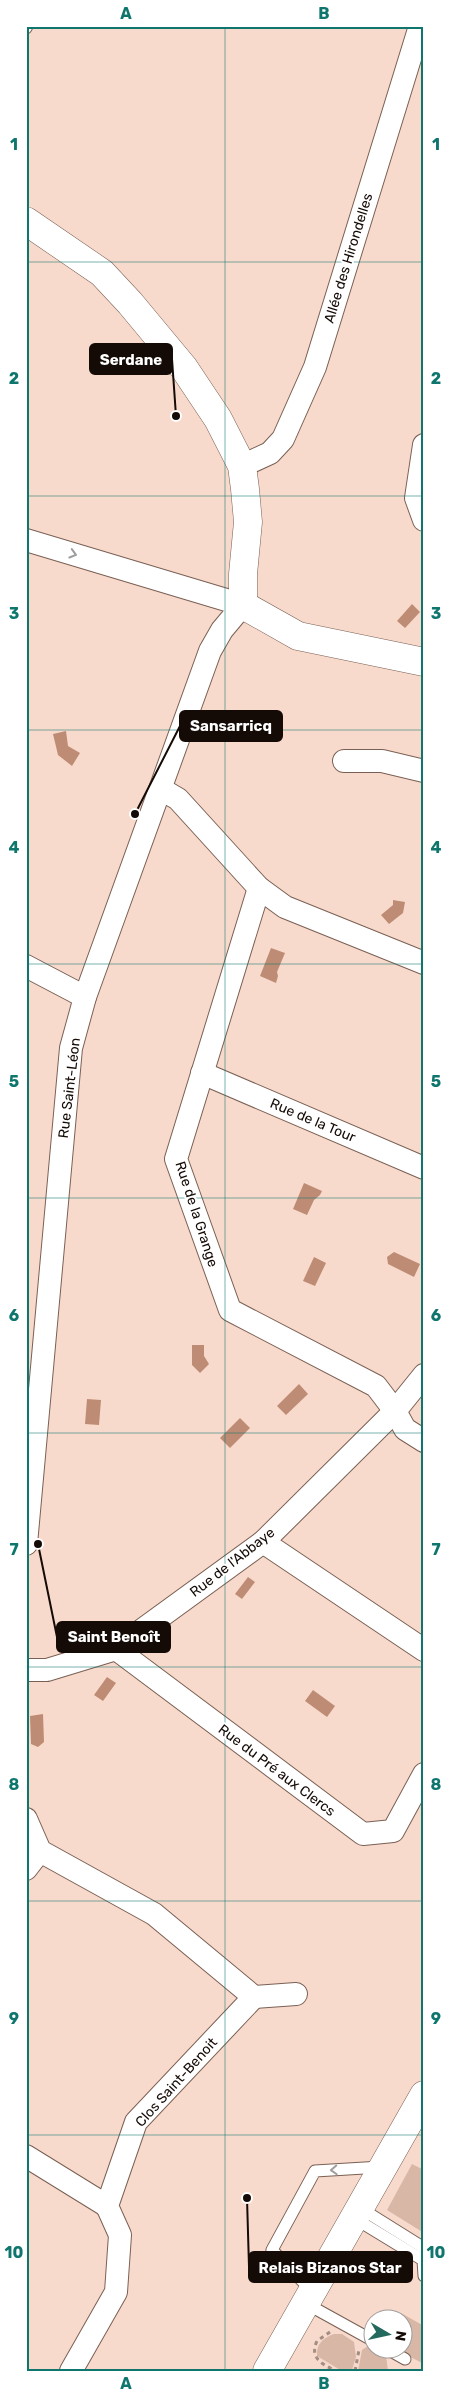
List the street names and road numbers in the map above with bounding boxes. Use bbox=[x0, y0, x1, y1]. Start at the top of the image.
street label: Allée des Hirondelles bbox=[321, 191, 376, 325]
street label: Rue Saint-Léon bbox=[55, 1037, 84, 1139]
street label: Rue de la Tour bbox=[267, 1095, 359, 1146]
street label: Rue de la Grange bbox=[171, 1159, 222, 1269]
street label: Rue de l'Abbaye bbox=[187, 1524, 278, 1601]
street label: Rue du Pré aux Clercs bbox=[215, 1721, 339, 1820]
street label: Clos Saint-Benoit bbox=[132, 2034, 221, 2130]

